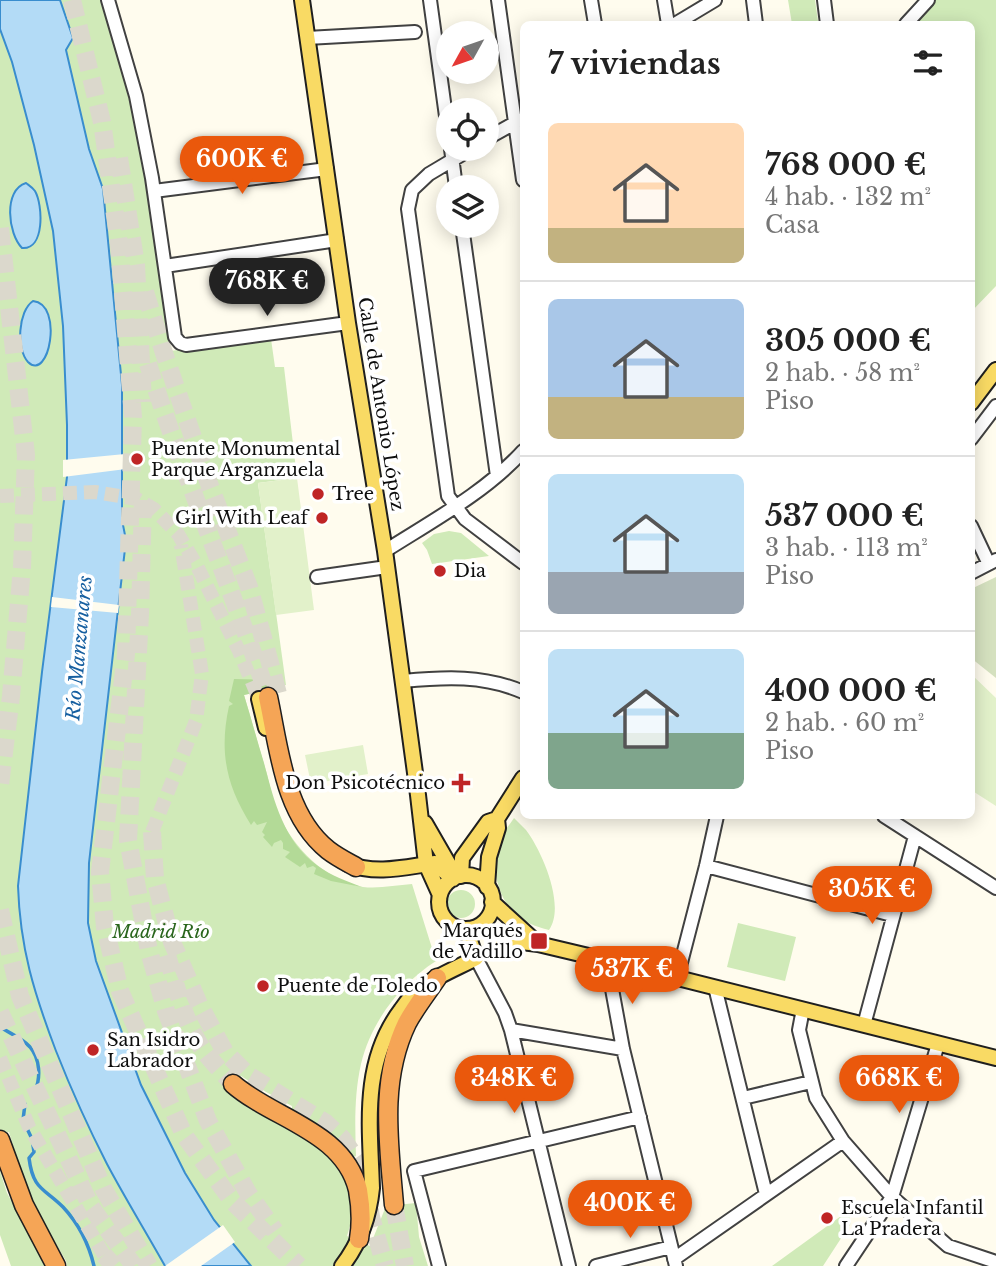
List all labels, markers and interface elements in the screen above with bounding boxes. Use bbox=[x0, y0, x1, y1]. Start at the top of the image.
north arrow bbox=[436, 21, 499, 84]
map controls bbox=[436, 21, 499, 238]
icon: filters bbox=[909, 44, 947, 82]
text: 7 viviendas bbox=[548, 45, 721, 82]
button: locate bbox=[436, 98, 499, 161]
pin: 600K € bbox=[185, 136, 299, 196]
text: 600K € bbox=[196, 145, 288, 173]
text: 768 000 € bbox=[765, 146, 927, 183]
icon: home bbox=[604, 151, 688, 235]
button: layers bbox=[436, 175, 499, 238]
text: 4 hab. · 132 m² bbox=[765, 183, 931, 211]
text: Casa bbox=[765, 211, 819, 239]
pin: 768K € bbox=[210, 258, 324, 318]
text: 768K € bbox=[225, 267, 309, 295]
street label: Calle de Antonio López bbox=[353, 295, 409, 513]
text: 305 000 € bbox=[765, 322, 931, 359]
icon: home bbox=[604, 327, 688, 411]
text: 2 hab. · 58 m² bbox=[765, 359, 920, 387]
text: Piso bbox=[765, 387, 814, 415]
place label: Puente Monumental Parque Arganzuela bbox=[151, 438, 341, 481]
marker: Puente Monumental Parque Arganzuela bbox=[129, 451, 145, 467]
place label: Tree bbox=[332, 483, 374, 505]
marker: Tree bbox=[310, 486, 326, 502]
text: 537 000 € bbox=[765, 497, 924, 534]
icon: home bbox=[604, 502, 688, 586]
place label: Girl With Leaf bbox=[175, 507, 311, 529]
marker: Girl With Leaf bbox=[314, 510, 330, 526]
text: 3 hab. · 113 m² bbox=[765, 534, 928, 562]
place label: Dia bbox=[454, 560, 486, 582]
text: Piso bbox=[765, 562, 814, 590]
marker: Dia bbox=[432, 563, 448, 579]
water label: Río Manzanares bbox=[61, 575, 97, 722]
text: 400 000 € bbox=[765, 672, 937, 709]
icon: home bbox=[604, 677, 688, 761]
text: 2 hab. · 60 m² bbox=[765, 709, 924, 737]
text: Piso bbox=[765, 737, 814, 765]
place label: Don Psicotécnico bbox=[285, 772, 445, 794]
marker: Don Psicotécnico bbox=[451, 773, 471, 793]
pin: 305K € bbox=[815, 866, 929, 926]
text: 305K € bbox=[828, 875, 916, 903]
place label: Marqués de Vadillo bbox=[432, 920, 523, 963]
park label: Madrid Río bbox=[111, 921, 210, 943]
marker: Marqués de Vadillo bbox=[529, 931, 549, 951]
pin: 537K € bbox=[575, 946, 689, 1006]
text: 537K € bbox=[591, 955, 673, 983]
place label: Puente de Toledo bbox=[277, 975, 438, 997]
marker: Puente de Toledo bbox=[255, 978, 271, 994]
place label: San Isidro Labrador bbox=[107, 1029, 200, 1072]
marker: San Isidro Labrador bbox=[85, 1042, 101, 1058]
pin: 348K € bbox=[457, 1056, 571, 1115]
pin: 668K € bbox=[842, 1056, 956, 1115]
text: 348K € bbox=[471, 1064, 557, 1092]
text: 668K € bbox=[855, 1064, 943, 1092]
pin: 400K € bbox=[573, 1180, 687, 1240]
text: 400K € bbox=[584, 1189, 676, 1217]
place label: Escuela Infantil La Pradera bbox=[841, 1197, 984, 1240]
marker: Escuela Infantil La Pradera bbox=[819, 1210, 835, 1226]

